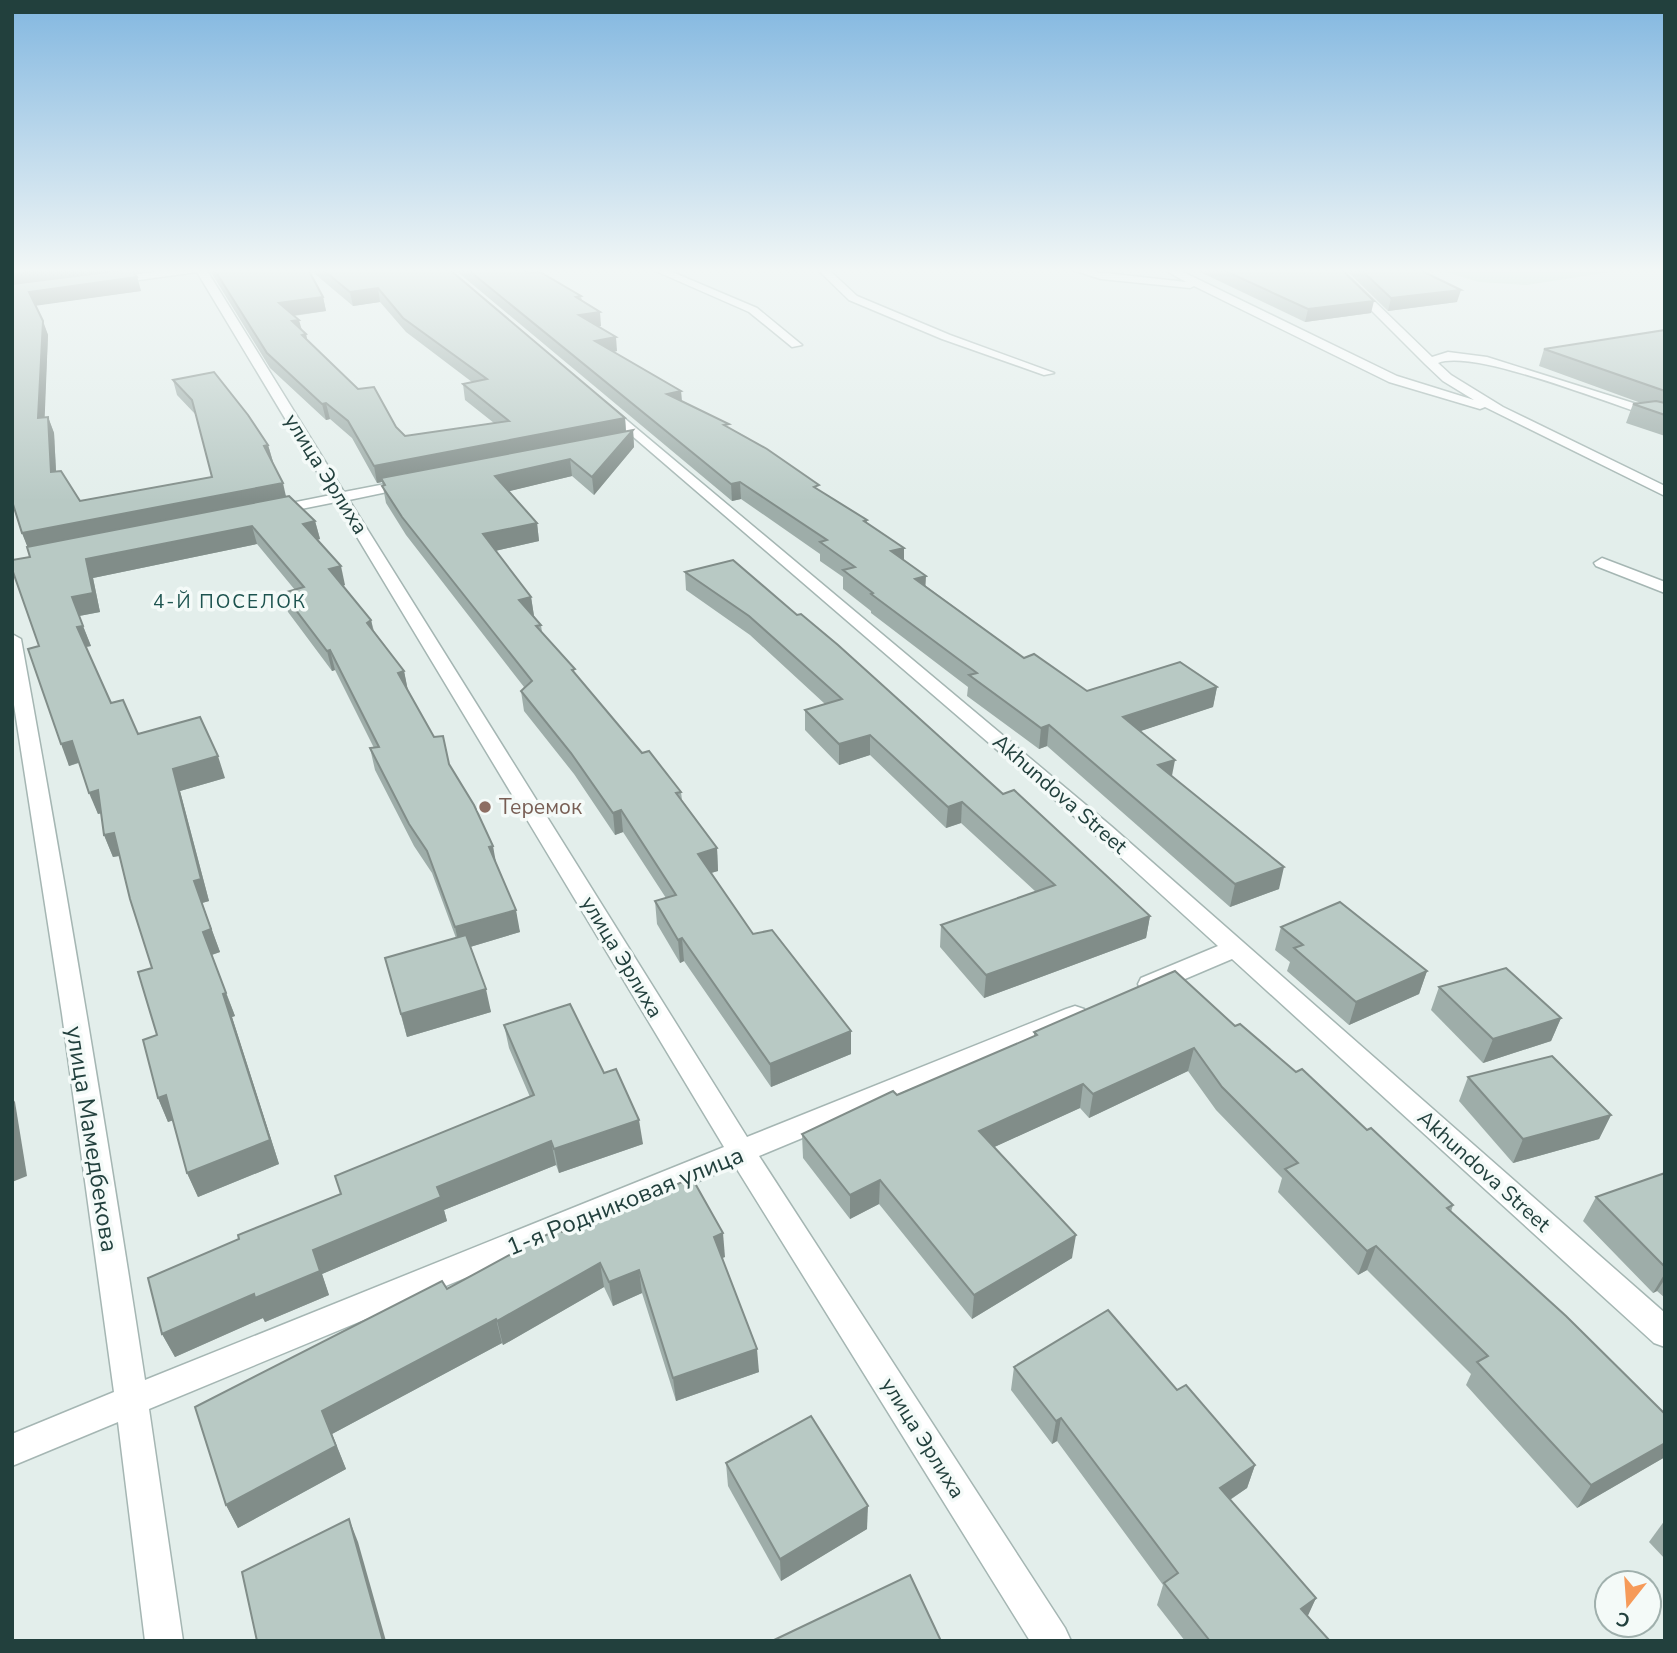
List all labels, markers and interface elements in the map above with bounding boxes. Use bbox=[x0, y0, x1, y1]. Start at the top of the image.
street label: улица Эрлиха bbox=[278, 408, 374, 540]
district label: 4-Й ПОСЕЛОК bbox=[153, 589, 307, 615]
street label: Akhundova Street bbox=[987, 728, 1134, 861]
place label: Теремок bbox=[499, 793, 583, 821]
marker: Теремок bbox=[477, 799, 493, 815]
street label: улица Эрлиха bbox=[575, 891, 669, 1023]
street label: улица Мамедбекова bbox=[58, 1024, 126, 1254]
street label: Akhundova Street bbox=[1412, 1104, 1557, 1239]
street label: 1-я Родниковая улица bbox=[502, 1139, 748, 1263]
street label: улица Эрлиха bbox=[875, 1372, 971, 1504]
north arrow bbox=[1593, 1569, 1663, 1639]
text: С bbox=[1613, 1605, 1633, 1634]

